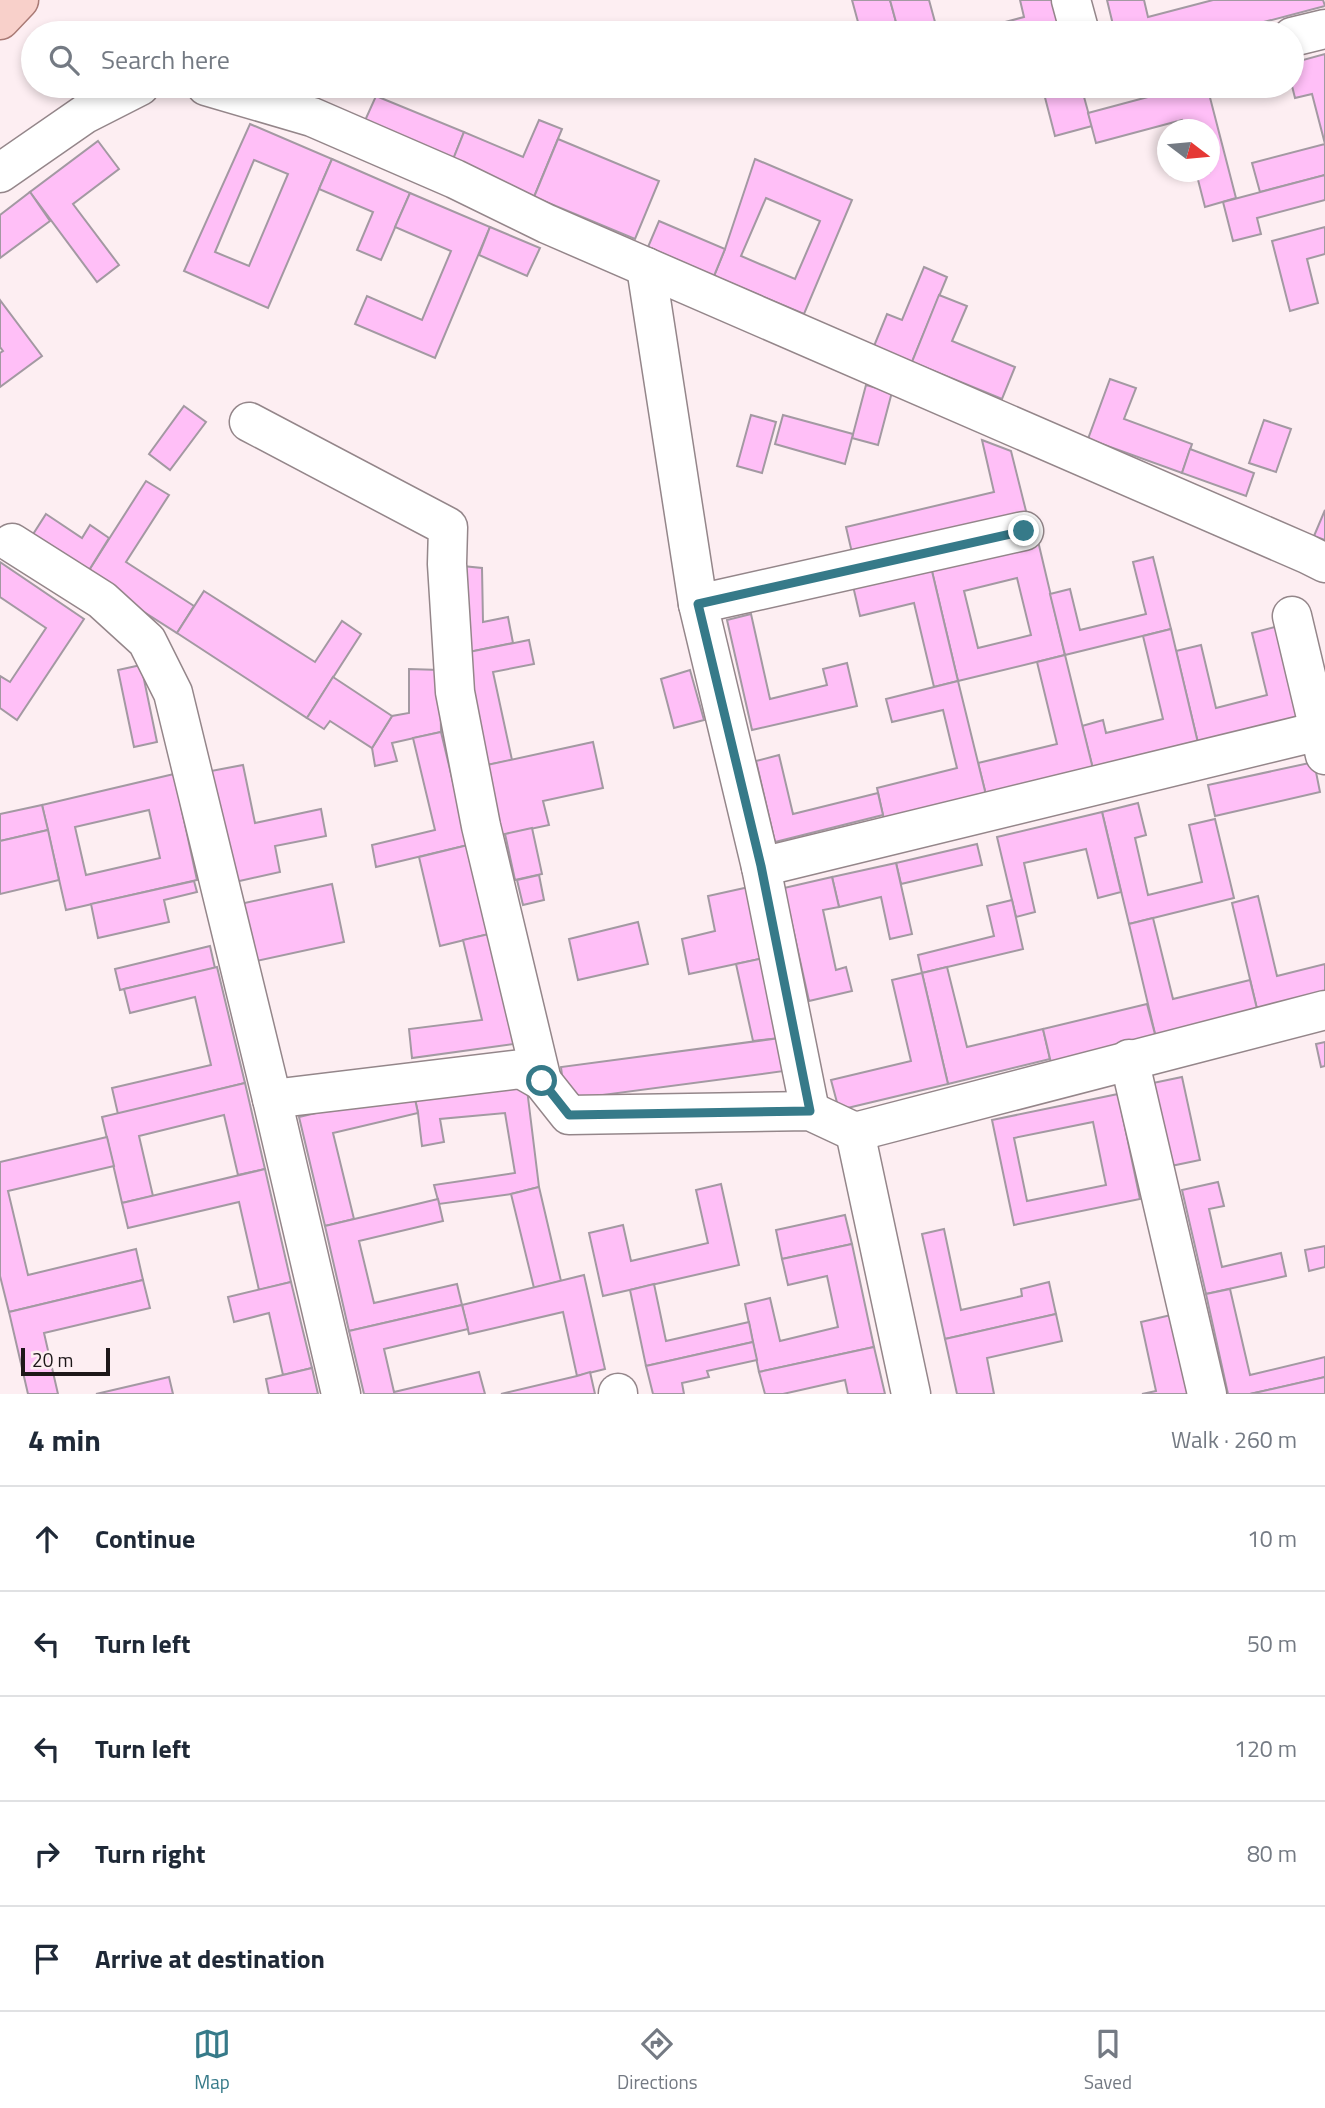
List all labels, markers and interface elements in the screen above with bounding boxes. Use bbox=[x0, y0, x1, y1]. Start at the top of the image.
search box bbox=[21, 21, 1304, 98]
text: Search here bbox=[101, 40, 230, 79]
icon: search bbox=[45, 41, 83, 79]
north arrow bbox=[1157, 119, 1220, 182]
route end bbox=[1008, 515, 1039, 546]
route start bbox=[526, 1065, 557, 1096]
scale bar bbox=[21, 1345, 110, 1377]
text: 20 m bbox=[32, 1345, 73, 1374]
text: 4 min bbox=[28, 1417, 101, 1463]
text: Walk · 260 m bbox=[1171, 1422, 1297, 1457]
text: Continue bbox=[95, 1519, 195, 1558]
icon: ahead bbox=[28, 1520, 66, 1558]
text: 10 m bbox=[1247, 1521, 1297, 1556]
text: Turn left bbox=[95, 1624, 190, 1663]
icon: left bbox=[28, 1625, 66, 1663]
text: 50 m bbox=[1247, 1626, 1297, 1661]
text: Turn left bbox=[95, 1729, 190, 1768]
icon: left bbox=[28, 1730, 66, 1768]
text: 120 m bbox=[1234, 1731, 1297, 1766]
text: Turn right bbox=[95, 1834, 206, 1873]
icon: right bbox=[28, 1835, 66, 1873]
text: 80 m bbox=[1247, 1836, 1297, 1871]
text: Arrive at destination bbox=[95, 1939, 325, 1978]
icon: arrive bbox=[28, 1940, 66, 1978]
tab: Map bbox=[193, 2025, 231, 2096]
tab: Directions bbox=[617, 2025, 698, 2096]
tab: Saved bbox=[1084, 2025, 1132, 2096]

